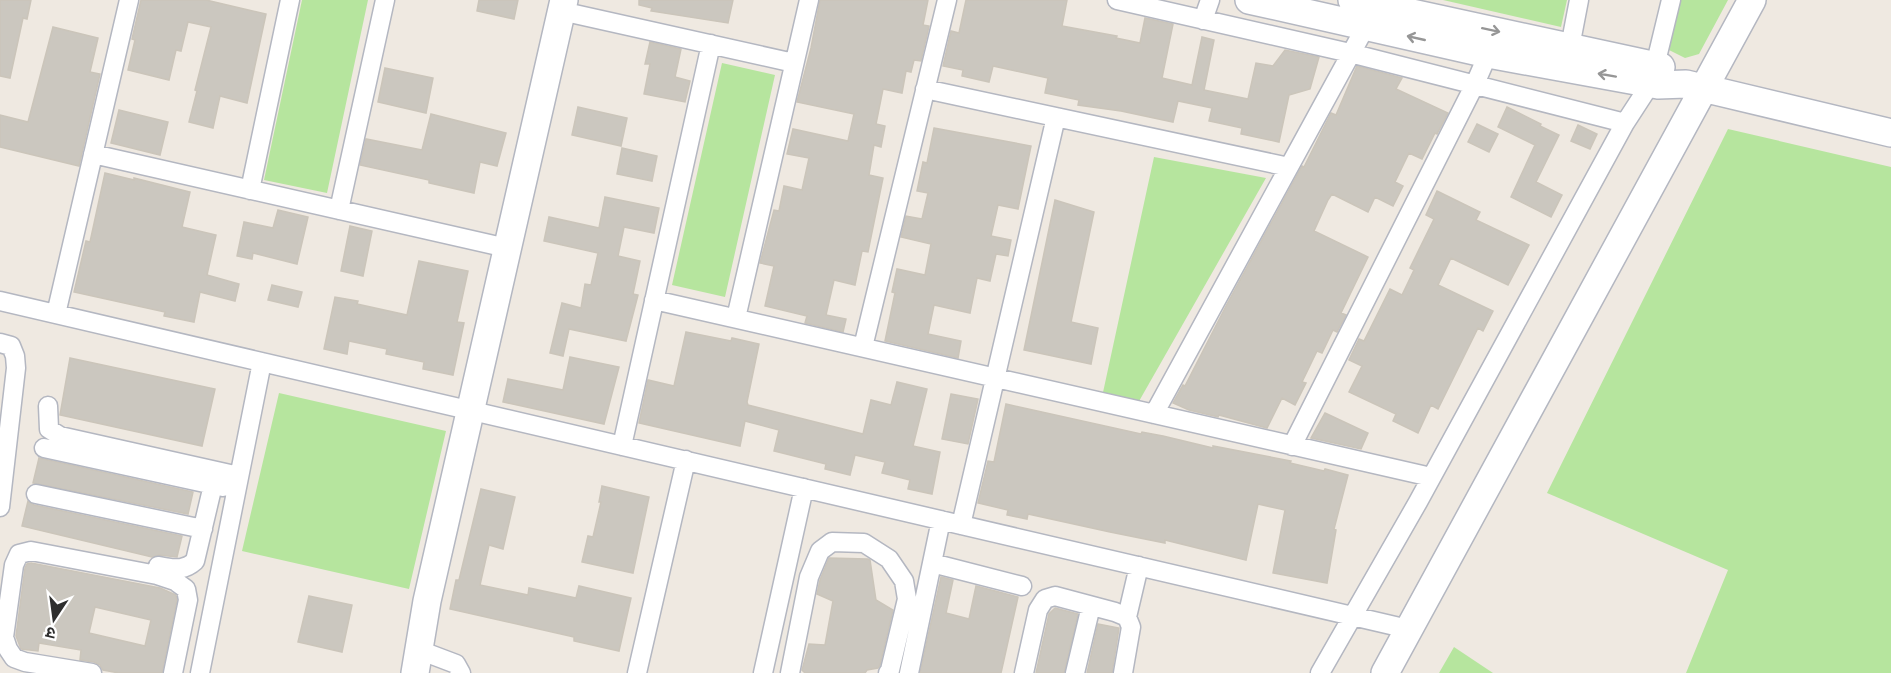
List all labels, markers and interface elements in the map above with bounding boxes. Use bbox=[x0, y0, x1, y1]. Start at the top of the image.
one-way arrow bbox=[1481, 25, 1500, 36]
one-way arrow bbox=[1407, 31, 1426, 43]
one-way arrow bbox=[1598, 69, 1617, 80]
north arrow bbox=[24, 589, 84, 649]
text: उ bbox=[43, 624, 57, 644]

